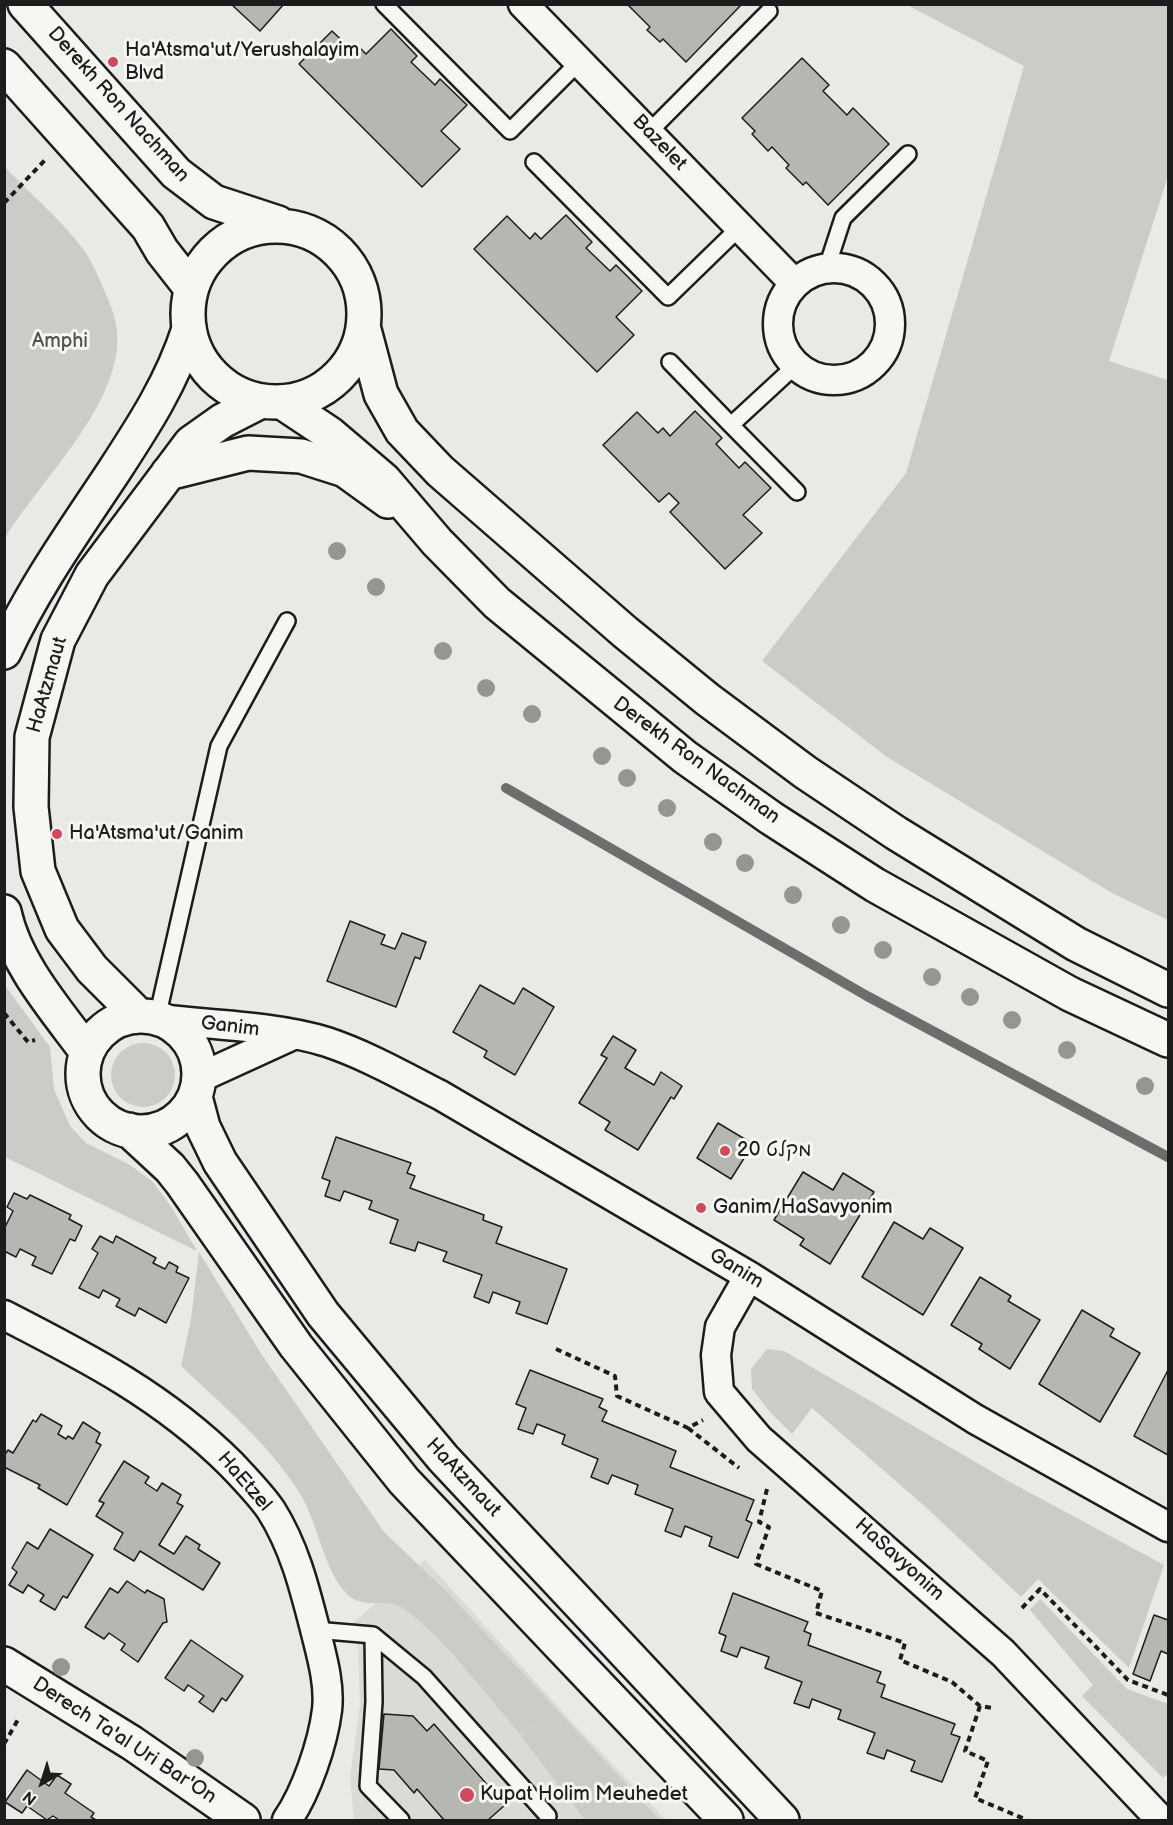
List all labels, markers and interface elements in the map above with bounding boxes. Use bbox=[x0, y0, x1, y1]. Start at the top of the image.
street label: Derekh Ron Nachman bbox=[42, 22, 194, 188]
place label: Ha'Atsma'ut/Yerushalayim Blvd bbox=[125, 39, 359, 86]
marker: Ha'Atsma'ut/Yerushalayim Blvd bbox=[106, 55, 120, 69]
street label: Bazelet bbox=[627, 110, 691, 176]
park label: Amphi bbox=[32, 330, 88, 354]
street label: HaAtzmaut bbox=[23, 634, 73, 736]
street label: Derekh Ron Nachman bbox=[608, 692, 784, 830]
place label: Ha'Atsma'ut/Ganim bbox=[69, 822, 244, 846]
marker: Ha'Atsma'ut/Ganim bbox=[50, 827, 64, 841]
street label: Ganim bbox=[199, 1012, 261, 1042]
place label: מקלט 20 bbox=[737, 1139, 811, 1163]
marker: מקלט 20 bbox=[718, 1144, 732, 1158]
place label: Ganim/HaSavyonim bbox=[713, 1196, 893, 1220]
marker: Ganim/HaSavyonim bbox=[694, 1201, 708, 1215]
street label: Ganim bbox=[705, 1244, 767, 1294]
street label: HaAtzmaut bbox=[420, 1434, 506, 1522]
street label: HaEtzel bbox=[212, 1447, 276, 1517]
street label: HaSavyonim bbox=[849, 1514, 949, 1606]
street label: Derech Ta'al Uri Bar'On bbox=[28, 1673, 220, 1809]
north arrow bbox=[12, 1753, 72, 1813]
place label: Kupat Holim Meuhedet bbox=[480, 1783, 688, 1807]
text: N bbox=[20, 1786, 41, 1809]
marker: Kupat Holim Meuhedet bbox=[458, 1786, 476, 1804]

